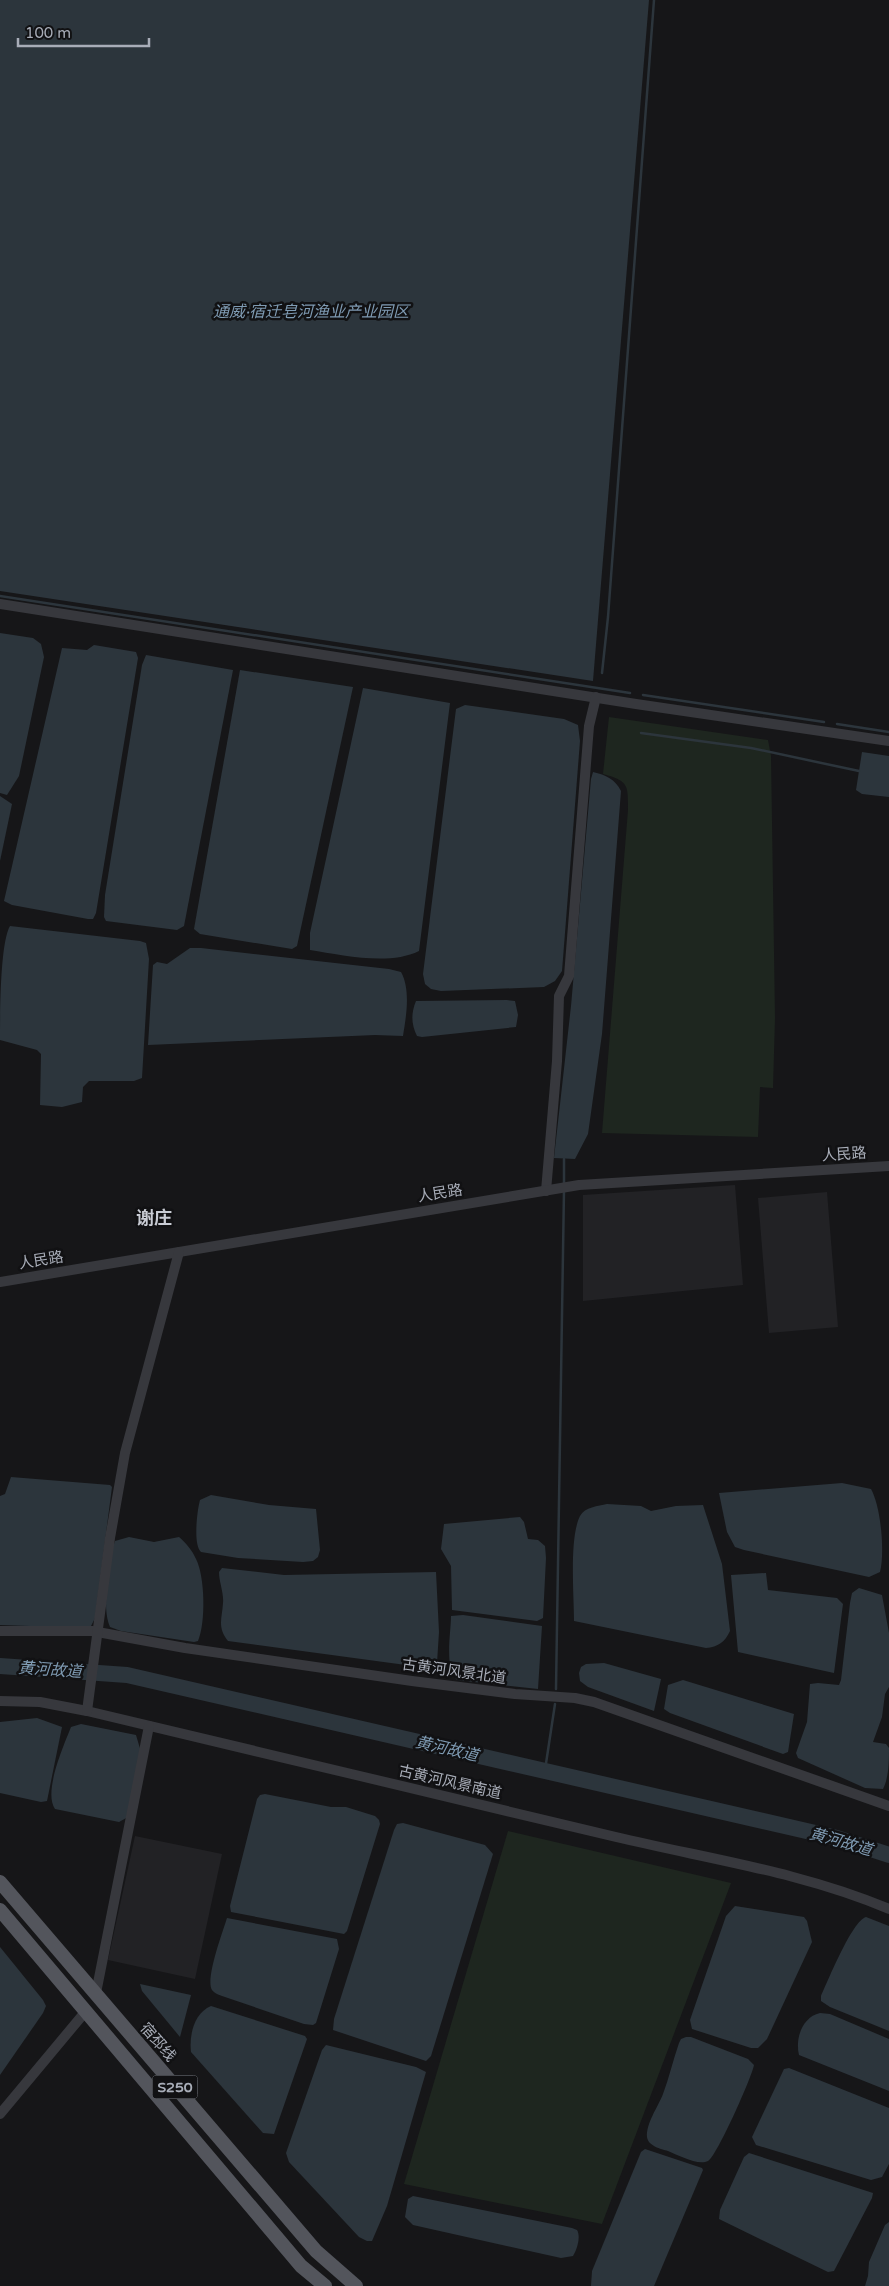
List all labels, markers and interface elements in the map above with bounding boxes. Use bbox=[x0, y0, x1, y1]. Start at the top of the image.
scale bar bbox=[18, 15, 149, 47]
text: 100 m bbox=[25, 24, 71, 42]
water label: 通威·宿迁皂河渔业产业园区 bbox=[213, 302, 411, 322]
street label: 人民路 bbox=[821, 1143, 867, 1165]
street label: 人民路 bbox=[416, 1181, 464, 1205]
district label: 谢庄 bbox=[136, 1207, 172, 1229]
street label: 人民路 bbox=[17, 1248, 65, 1272]
street label: 古黄河风景北道 bbox=[401, 1655, 507, 1687]
water label: 黄河故道 bbox=[17, 1658, 85, 1682]
water label: 黄河故道 bbox=[413, 1732, 482, 1766]
street label: 古黄河风景南道 bbox=[397, 1761, 503, 1803]
water label: 黄河故道 bbox=[807, 1824, 876, 1861]
street label: 宿邳线 bbox=[136, 2019, 180, 2065]
road number: S250 bbox=[152, 2076, 198, 2098]

